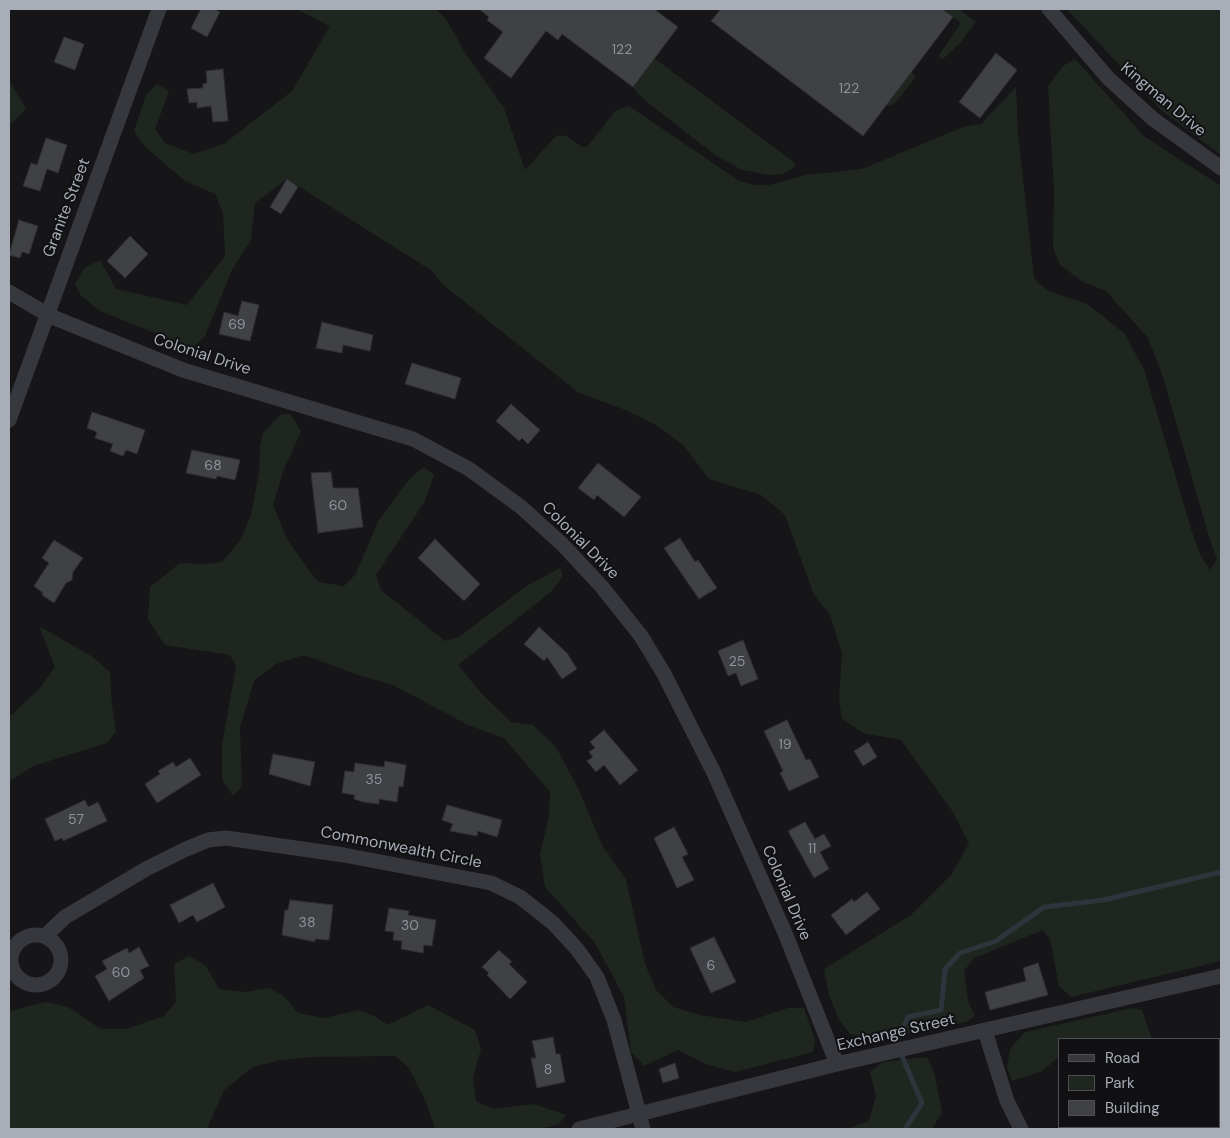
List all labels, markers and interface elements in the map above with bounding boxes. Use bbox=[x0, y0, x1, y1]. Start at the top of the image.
house number: 122 bbox=[612, 42, 632, 58]
street label: Kingman Drive bbox=[1116, 59, 1210, 141]
house number: 122 bbox=[839, 81, 859, 97]
street label: Granite Street bbox=[39, 156, 95, 260]
house number: 69 bbox=[228, 317, 246, 333]
street label: Colonial Drive bbox=[151, 330, 253, 380]
house number: 68 bbox=[204, 458, 222, 474]
house number: 60 bbox=[329, 498, 347, 514]
street label: Colonial Drive bbox=[537, 498, 623, 584]
house number: 25 bbox=[729, 654, 745, 670]
house number: 19 bbox=[778, 737, 792, 753]
house number: 35 bbox=[366, 772, 382, 788]
house number: 57 bbox=[68, 812, 84, 828]
street label: Commonwealth Circle bbox=[319, 823, 483, 873]
house number: 11 bbox=[808, 841, 816, 857]
street label: Colonial Drive bbox=[757, 843, 815, 943]
house number: 38 bbox=[299, 915, 315, 931]
house number: 30 bbox=[401, 918, 419, 934]
house number: 6 bbox=[707, 958, 715, 974]
house number: 60 bbox=[112, 965, 130, 981]
street label: Exchange Street bbox=[835, 1010, 957, 1056]
legend bbox=[1058, 1038, 1220, 1128]
text: Road bbox=[1105, 1048, 1140, 1068]
house number: 8 bbox=[544, 1062, 552, 1078]
text: Park bbox=[1105, 1073, 1135, 1093]
text: Building bbox=[1105, 1098, 1160, 1118]

